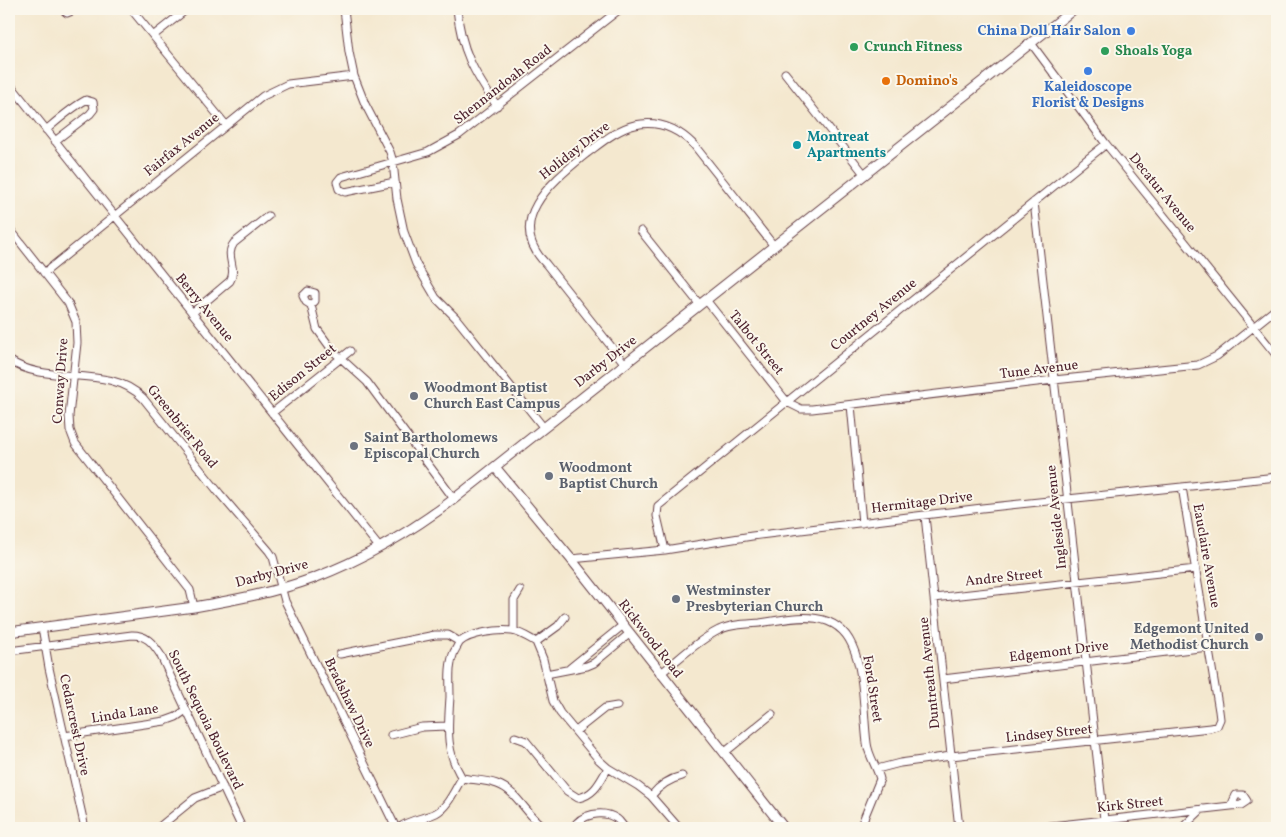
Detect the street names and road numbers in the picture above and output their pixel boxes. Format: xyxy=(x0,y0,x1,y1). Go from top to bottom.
street label: Shennandoah Road xyxy=(450,41,556,129)
street label: Fairfax Avenue xyxy=(140,109,224,181)
street label: Holiday Drive xyxy=(536,117,615,185)
street label: Decatur Avenue xyxy=(1124,149,1200,237)
street label: Berry Avenue xyxy=(171,270,238,346)
street label: Courtney Avenue xyxy=(827,274,921,356)
street label: Talbot Street xyxy=(724,307,788,379)
street label: Darby Drive xyxy=(571,331,642,392)
street label: Conway Drive xyxy=(49,337,73,425)
street label: Edison Street xyxy=(265,340,341,406)
street label: Tune Avenue xyxy=(999,356,1080,384)
street label: Greenbrier Road xyxy=(142,381,222,473)
street label: Ingleside Avenue xyxy=(1042,464,1072,570)
street label: Hermitage Drive xyxy=(870,487,974,519)
street label: Eauclaire Avenue xyxy=(1187,502,1225,610)
street label: Darby Drive xyxy=(233,555,311,593)
street label: Andre Street xyxy=(964,564,1044,592)
street label: Rickwood Road xyxy=(613,596,687,682)
street label: Duntreath Avenue xyxy=(915,616,945,730)
street label: Edgemont Drive xyxy=(1008,636,1110,668)
street label: South Sequoia Boulevard xyxy=(163,647,247,793)
street label: Ford Street xyxy=(857,654,887,724)
street label: Bradshaw Drive xyxy=(319,655,379,751)
street label: Cedarcrest Drive xyxy=(54,673,94,778)
street label: Linda Lane xyxy=(90,699,160,729)
street label: Lindsey Street xyxy=(1005,720,1094,748)
street label: Kirk Street xyxy=(1096,792,1164,818)

